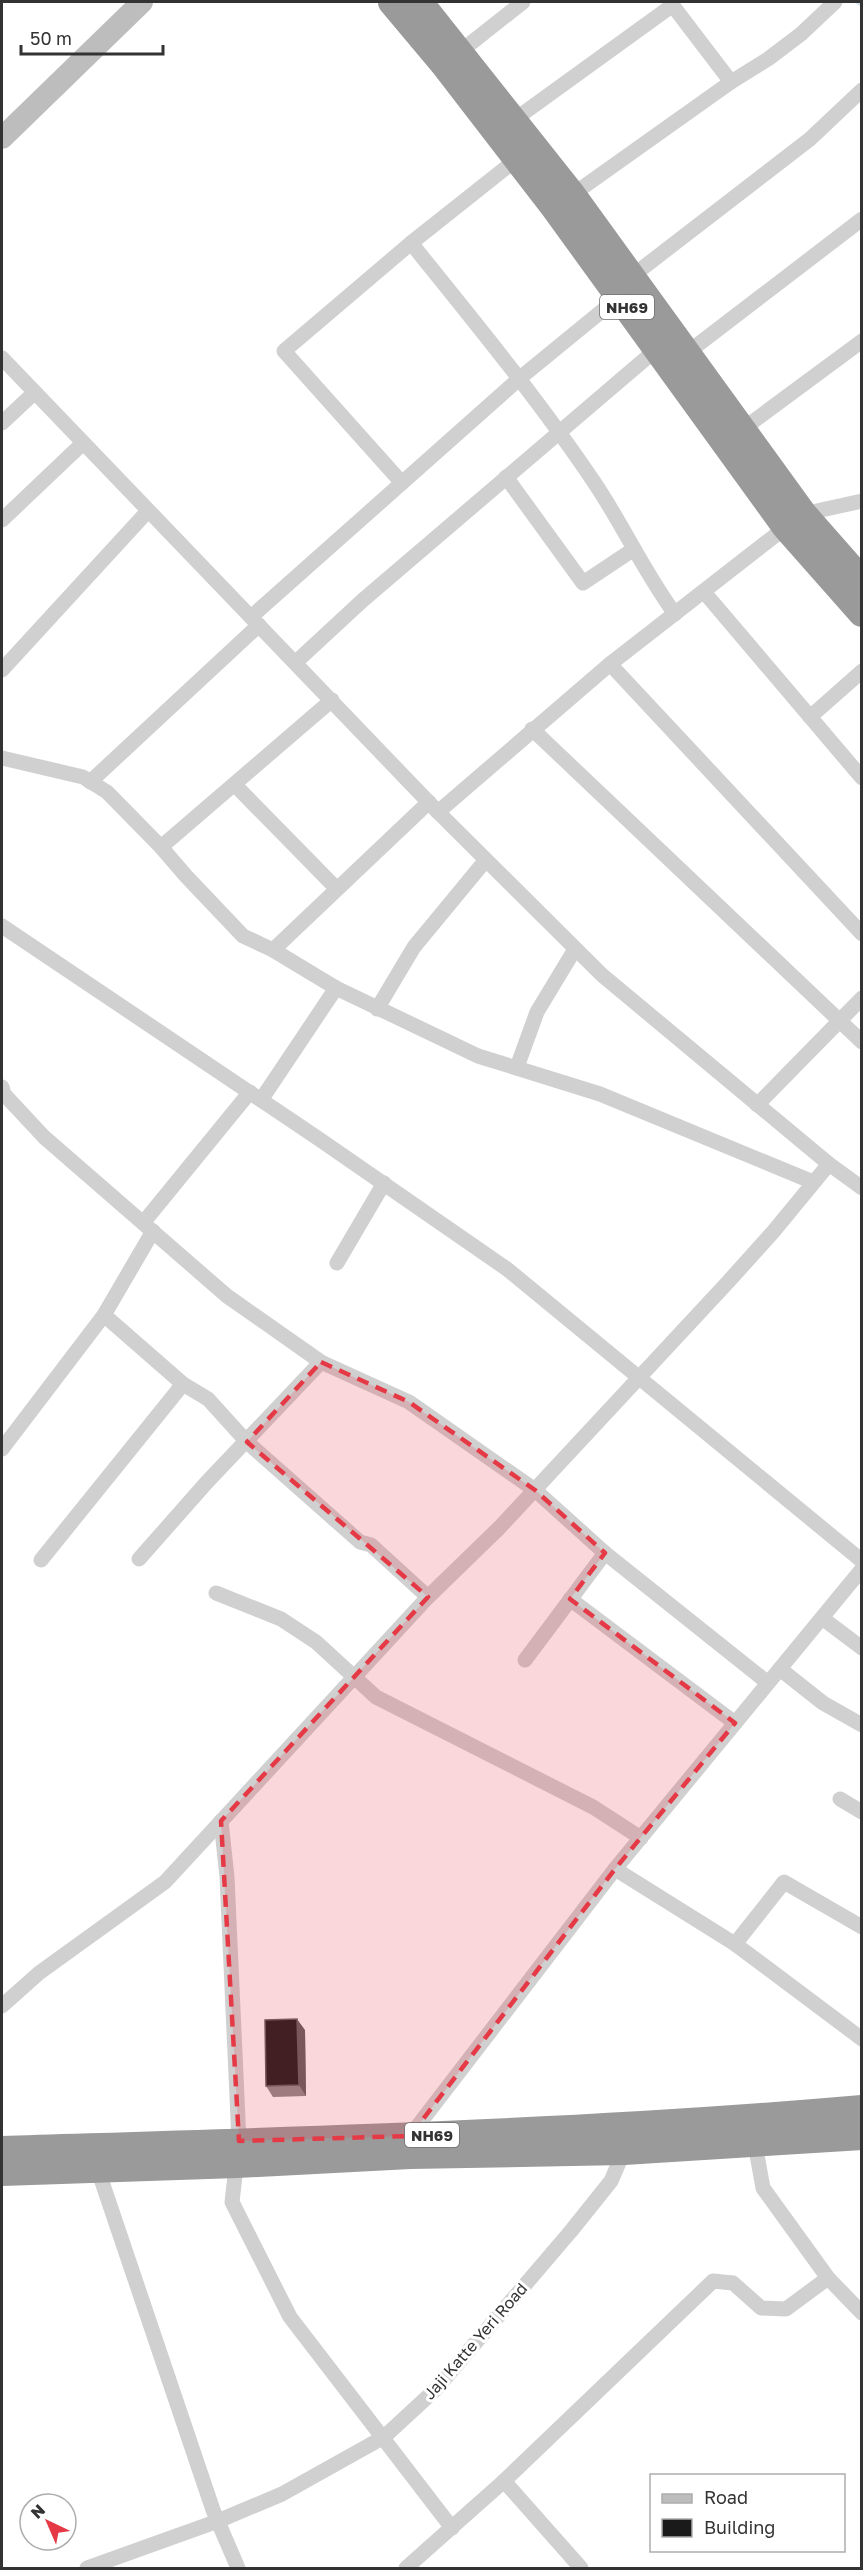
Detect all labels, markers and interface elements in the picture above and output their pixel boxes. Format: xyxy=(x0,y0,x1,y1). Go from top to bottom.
scale bar xyxy=(21,18,164,56)
text: 50 m xyxy=(30,27,72,49)
road number: NH69 xyxy=(600,295,654,319)
road number: NH69 xyxy=(405,2123,459,2147)
street label: Jaji Katte Yeri Road xyxy=(419,2279,531,2403)
legend xyxy=(650,2474,845,2552)
text: Road xyxy=(704,2486,748,2508)
north arrow xyxy=(18,2492,78,2552)
text: N xyxy=(26,2500,49,2523)
text: Building xyxy=(704,2516,775,2538)

